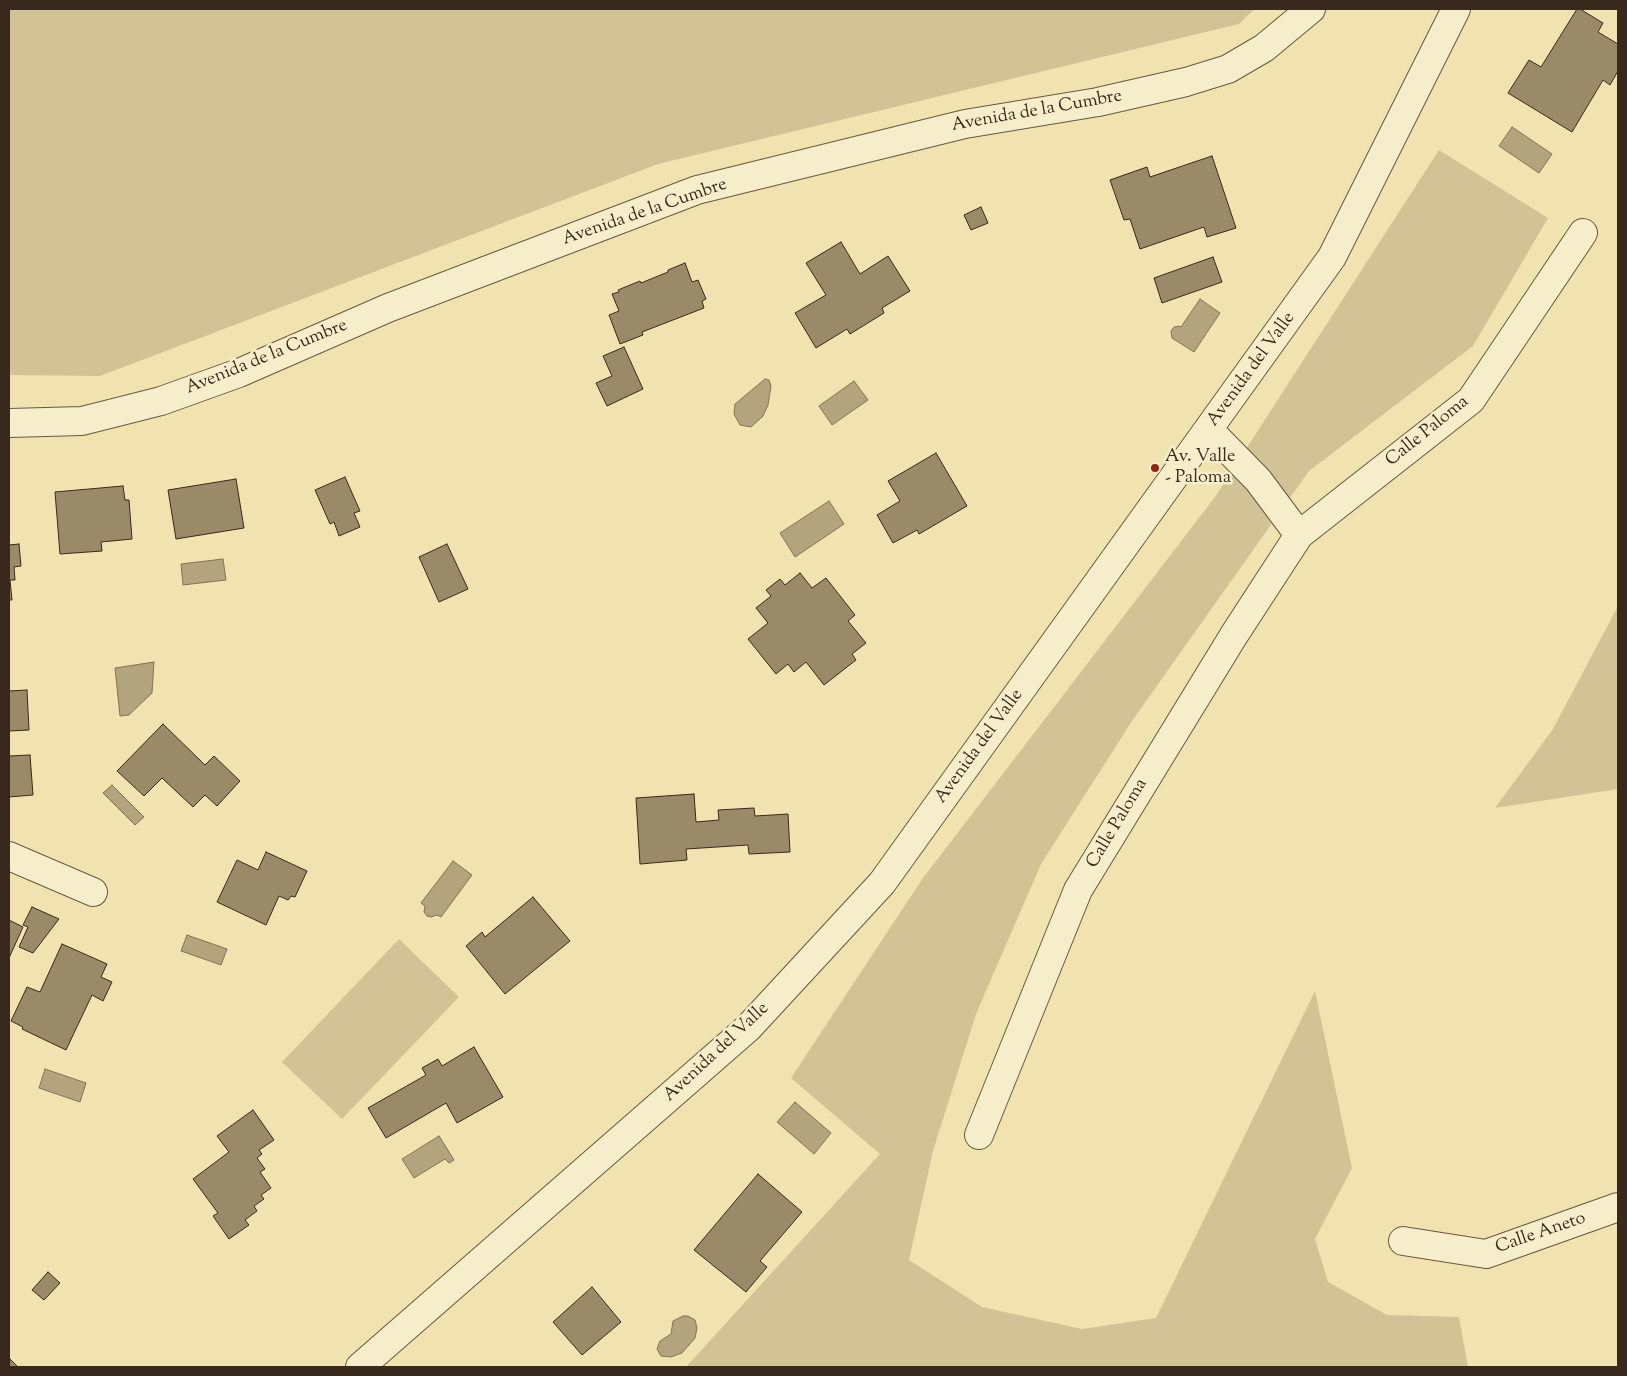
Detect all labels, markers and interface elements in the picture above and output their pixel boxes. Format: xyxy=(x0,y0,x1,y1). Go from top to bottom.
street label: Avenida de la Cumbre xyxy=(950,86,1124,138)
street label: Avenida de la Cumbre xyxy=(560,175,730,251)
street label: Avenida del Valle xyxy=(1203,309,1301,431)
street label: Avenida de la Cumbre xyxy=(183,316,351,400)
street label: Calle Paloma xyxy=(1382,392,1474,472)
place label: Av. Valle - Paloma xyxy=(1165,447,1235,489)
marker: Av. Valle - Paloma xyxy=(1149,462,1161,474)
street label: Avenida del Valle xyxy=(931,686,1029,808)
street label: Calle Paloma xyxy=(1083,775,1153,873)
street label: Avenida del Valle xyxy=(660,999,774,1107)
street label: Calle Aneto xyxy=(1493,1208,1589,1260)

